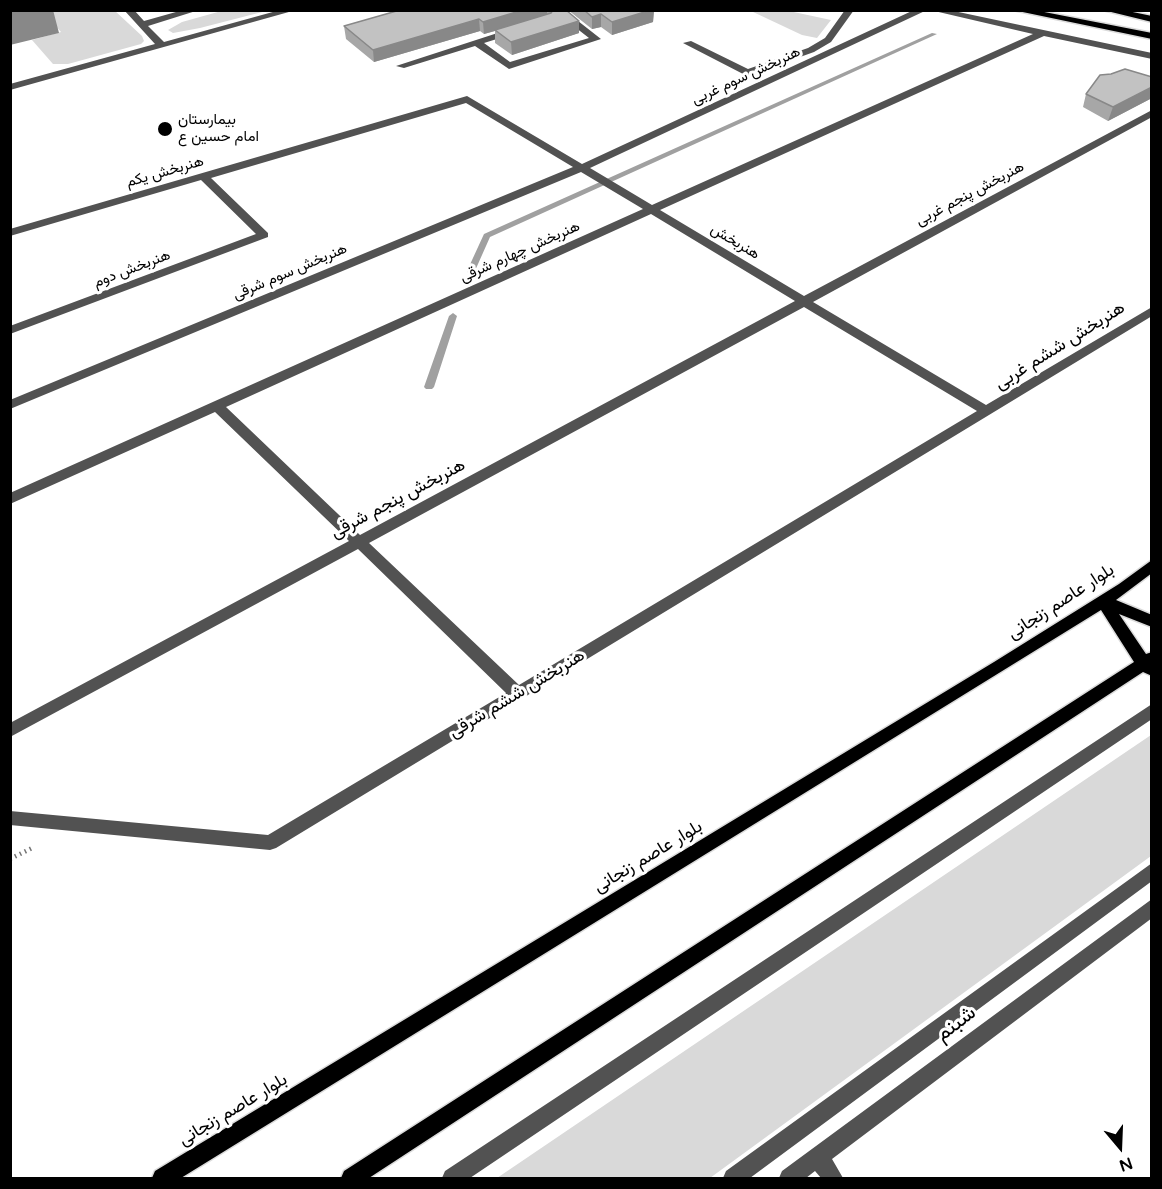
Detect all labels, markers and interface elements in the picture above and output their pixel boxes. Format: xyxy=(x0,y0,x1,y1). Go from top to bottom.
street label: هنربخش سوم غربی xyxy=(689,43,803,109)
place label: بیمارستان امام حسین ع xyxy=(178,111,259,146)
marker: بیمارستان امام حسین ع xyxy=(156,120,174,138)
street label: هنربخش یکم xyxy=(124,152,206,192)
street label: هنربخش پنجم غربی xyxy=(913,158,1027,230)
street label: هنربخش چهارم شرقی xyxy=(457,217,583,287)
street label: هنربخش xyxy=(707,220,763,264)
street label: هنربخش سوم شرقی xyxy=(230,240,350,304)
street label: هنربخش دوم xyxy=(91,246,173,292)
street label: هنربخش ششم غربی xyxy=(991,297,1129,395)
street label: هنربخش پنجم شرقی xyxy=(327,454,469,544)
street label: بلوار عاصم زنجانی xyxy=(1003,559,1119,645)
street label: هنربخش ششم شرقی xyxy=(445,645,589,743)
street label: بلوار عاصم زنجانی xyxy=(590,816,706,898)
street label: شبنم xyxy=(931,1001,981,1047)
street label: بلوار عاصم زنجانی xyxy=(175,1069,291,1151)
north arrow xyxy=(1090,1117,1150,1177)
text: N xyxy=(1117,1152,1135,1176)

